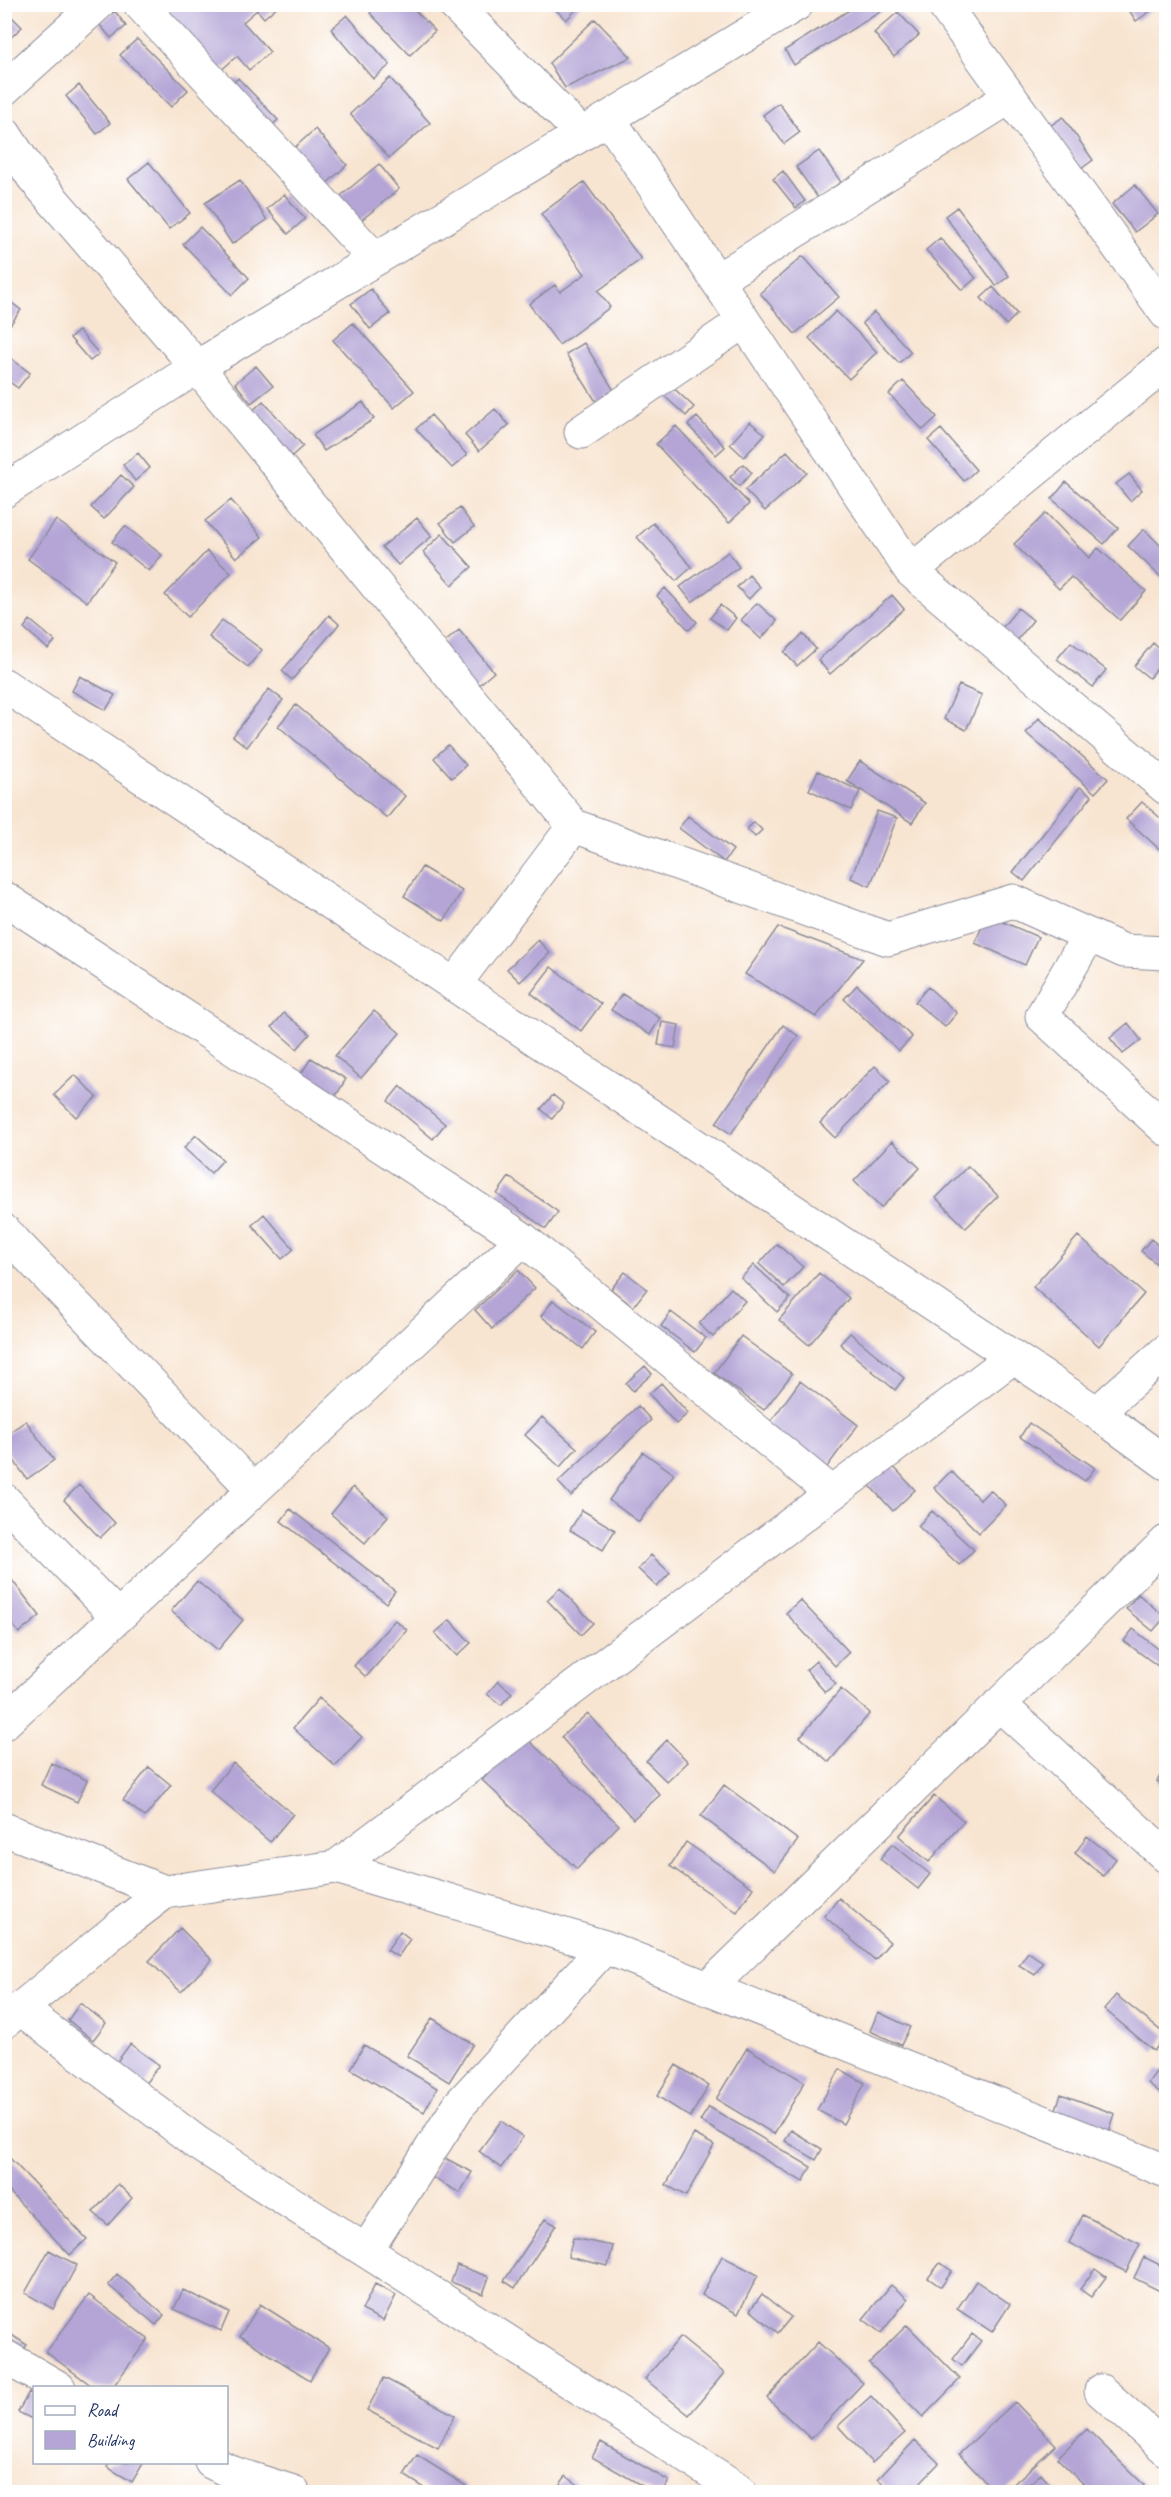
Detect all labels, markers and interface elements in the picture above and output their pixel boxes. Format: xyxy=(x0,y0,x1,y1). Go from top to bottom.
legend xyxy=(33,2386,228,2464)
text: Road xyxy=(87,2399,120,2421)
text: Building xyxy=(87,2429,136,2451)

